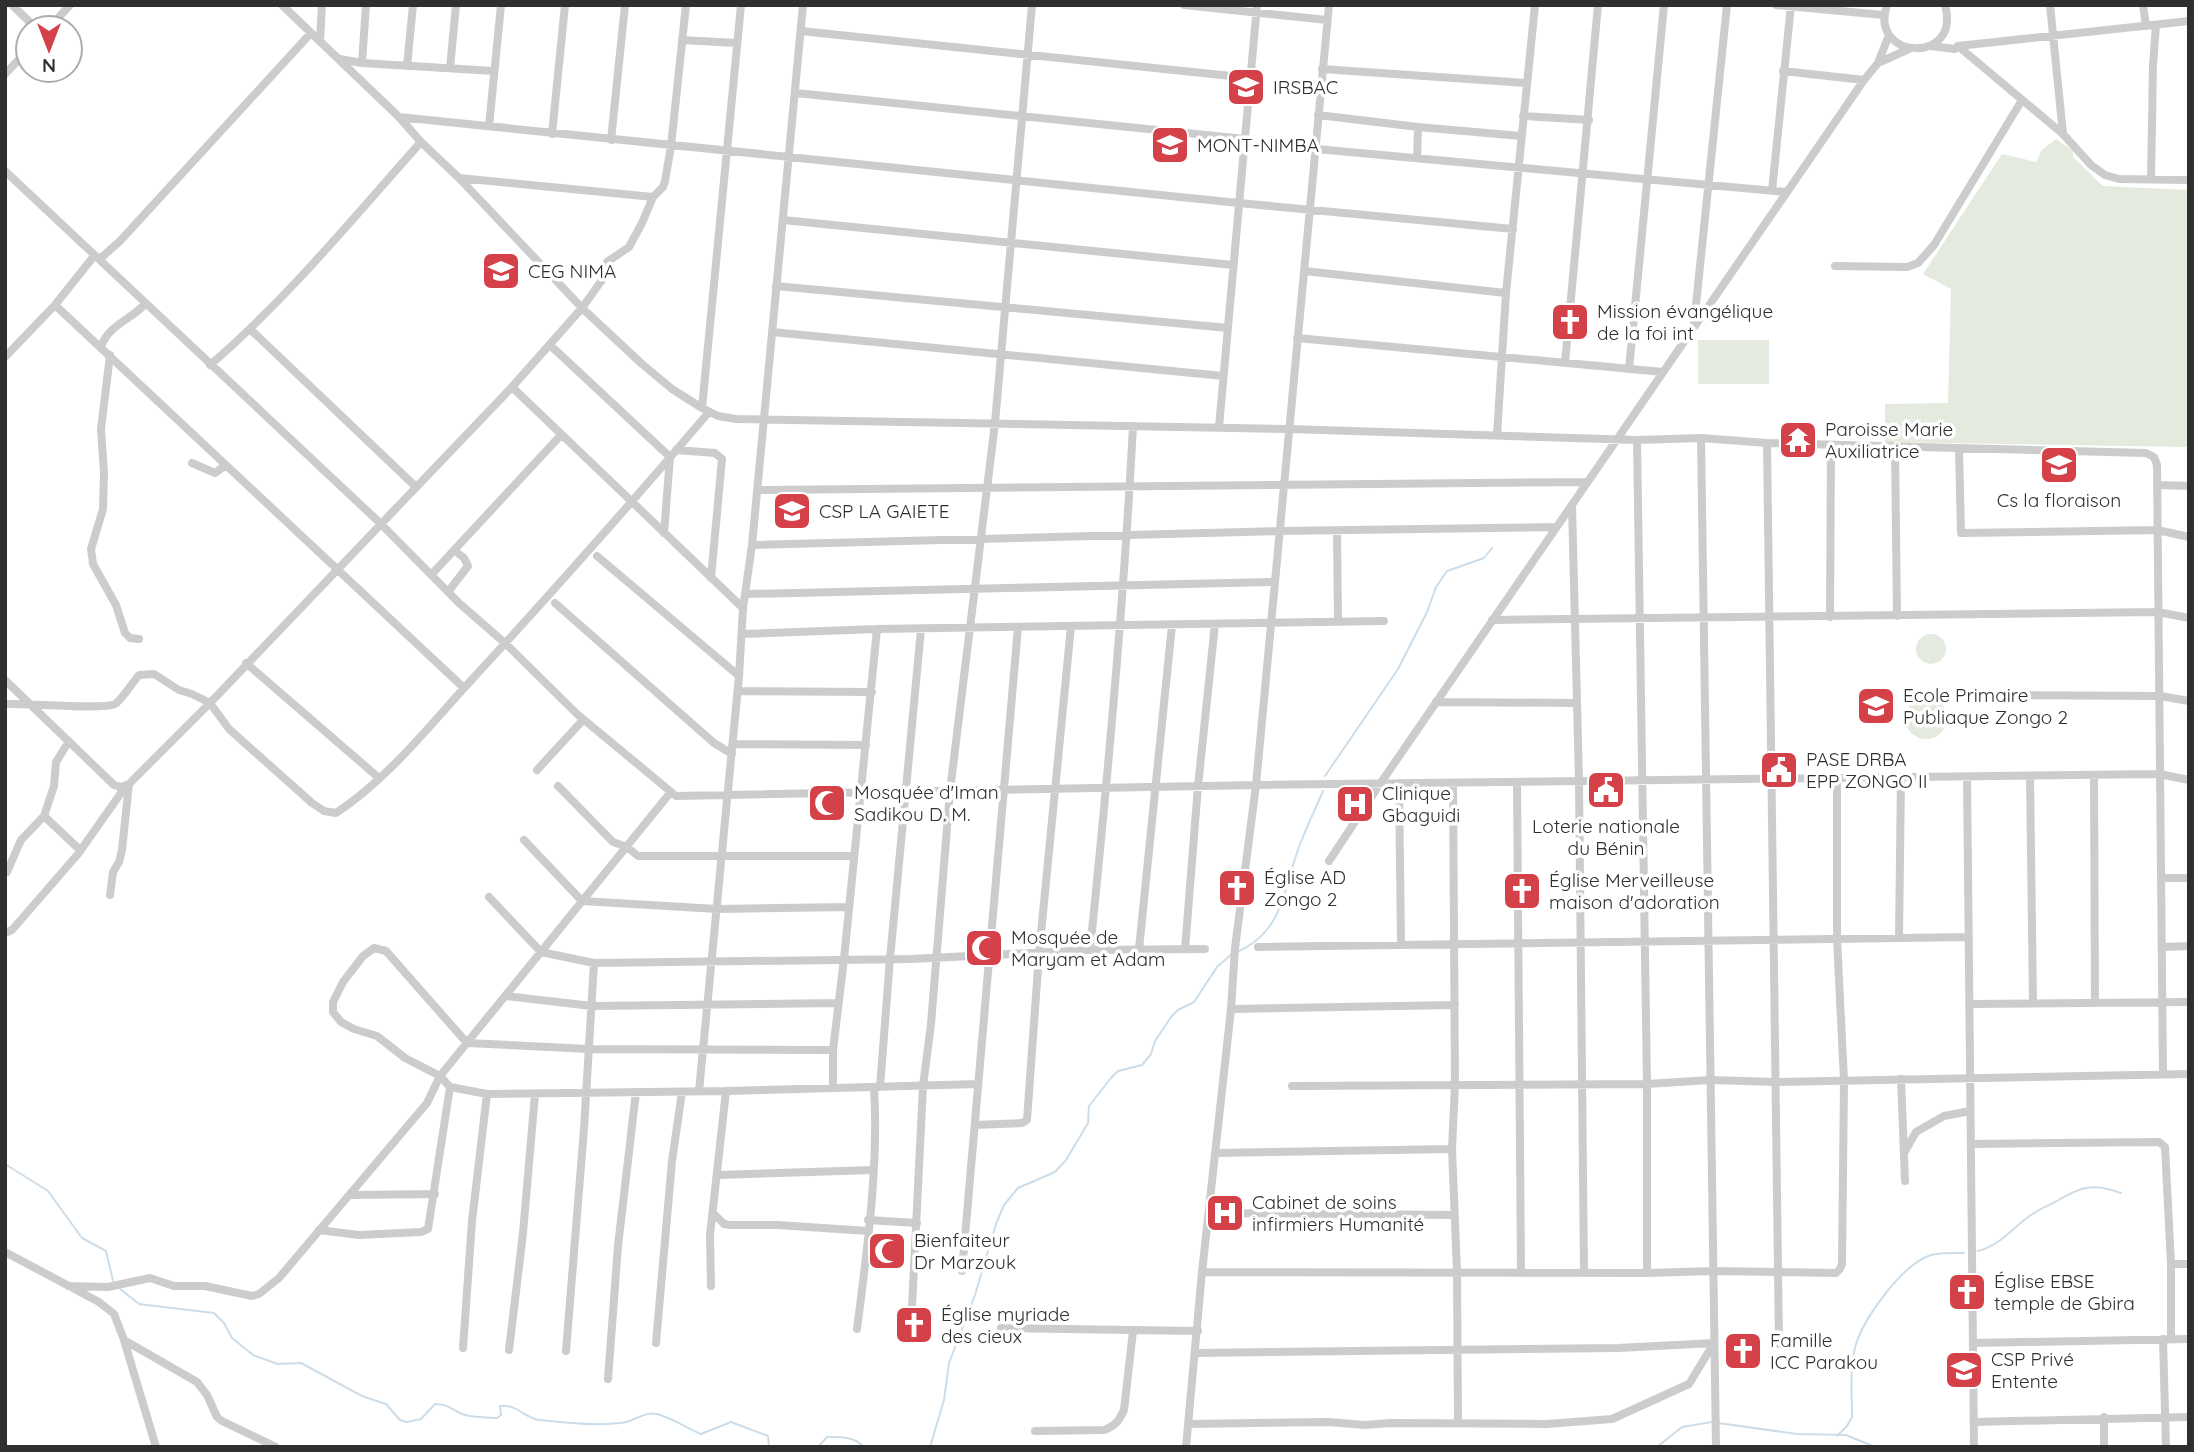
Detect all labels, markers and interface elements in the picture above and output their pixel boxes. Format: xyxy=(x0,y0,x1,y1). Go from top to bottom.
north arrow xyxy=(14,14,84,84)
text: N xyxy=(42,54,56,78)
school or university icon: IRSBAC xyxy=(1225,66,1267,108)
place label: IRSBAC xyxy=(1273,75,1338,99)
school or university icon: MONT-NIMBA xyxy=(1149,124,1191,166)
place label: MONT-NIMBA xyxy=(1197,133,1319,157)
school or university icon: CEG NIMA xyxy=(480,250,522,292)
place label: CEG NIMA xyxy=(528,259,616,283)
place label: Mission évangélique de la foi int xyxy=(1597,299,1773,345)
church icon: Mission évangélique de la foi int xyxy=(1549,301,1591,343)
place label: Paroisse Marie Auxiliatrice xyxy=(1825,417,1953,463)
temple icon: Paroisse Marie Auxiliatrice xyxy=(1777,419,1819,461)
school or university icon: Cs la floraison xyxy=(2038,444,2080,486)
place label: Cs la floraison xyxy=(1997,488,2121,512)
school or university icon: CSP LA GAIETE xyxy=(771,490,813,532)
place label: CSP LA GAIETE xyxy=(819,499,950,523)
place label: Ecole Primaire Publiaque Zongo 2 xyxy=(1903,683,2068,729)
school or university icon: Ecole Primaire Publiaque Zongo 2 xyxy=(1855,685,1897,727)
place label: PASE DRBA EPP ZONGO II xyxy=(1806,747,1928,793)
public building icon: PASE DRBA EPP ZONGO II xyxy=(1758,749,1800,791)
public building icon: Loterie nationale du Bénin xyxy=(1585,769,1627,811)
place label: Mosquée d'Iman Sadikou D. M. xyxy=(854,780,999,826)
place label: Clinique Gbaguidi xyxy=(1382,781,1460,827)
mosque icon: Mosquée d'Iman Sadikou D. M. xyxy=(806,782,848,824)
hospital icon: Clinique Gbaguidi xyxy=(1334,783,1376,825)
place label: Loterie nationale du Bénin xyxy=(1532,814,1680,860)
place label: Église AD Zongo 2 xyxy=(1264,865,1346,911)
church icon: Église AD Zongo 2 xyxy=(1216,867,1258,909)
place label: Église Merveilleuse maison d'adoration xyxy=(1549,868,1720,914)
church icon: Église Merveilleuse maison d'adoration xyxy=(1501,870,1543,912)
place label: Mosquée de Maryam et Adam xyxy=(1011,925,1165,971)
mosque icon: Mosquée de Maryam et Adam xyxy=(963,927,1005,969)
place label: Cabinet de soins infirmiers Humanité xyxy=(1252,1190,1424,1236)
hospital icon: Cabinet de soins infirmiers Humanité xyxy=(1204,1192,1246,1234)
place label: Bienfaiteur Dr Marzouk xyxy=(914,1228,1016,1274)
mosque icon: Bienfaiteur Dr Marzouk xyxy=(866,1230,908,1272)
place label: Église EBSE temple de Gbira xyxy=(1994,1269,2135,1315)
church icon: Église EBSE temple de Gbira xyxy=(1946,1271,1988,1313)
place label: Église myriade des cieux xyxy=(941,1302,1070,1348)
church icon: Église myriade des cieux xyxy=(893,1304,935,1346)
place label: Famille ICC Parakou xyxy=(1770,1328,1878,1374)
church icon: Famille ICC Parakou xyxy=(1722,1330,1764,1372)
place label: CSP Privé Entente xyxy=(1991,1347,2074,1393)
school or university icon: CSP Privé Entente xyxy=(1943,1349,1985,1391)

